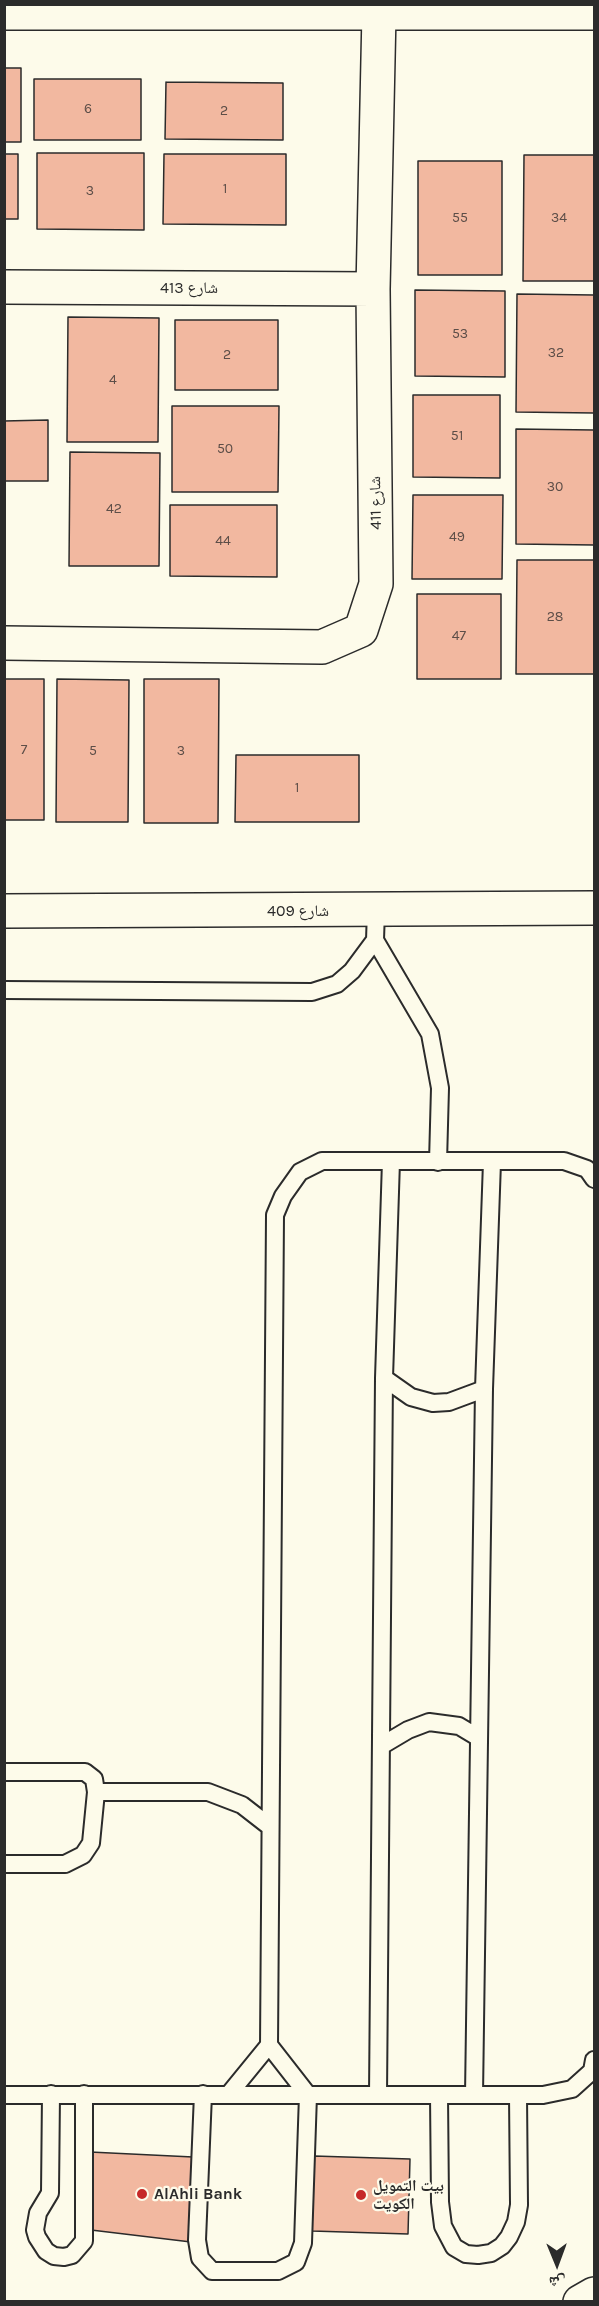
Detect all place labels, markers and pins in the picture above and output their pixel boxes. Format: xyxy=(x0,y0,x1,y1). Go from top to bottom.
place label: بيت التمويل الكويت xyxy=(373,2176,444,2214)
place label: AlAhli Bank xyxy=(154,2184,242,2204)
marker: AlAhli Bank xyxy=(135,2187,149,2201)
marker: بيت التمويل الكويت xyxy=(354,2188,368,2202)

